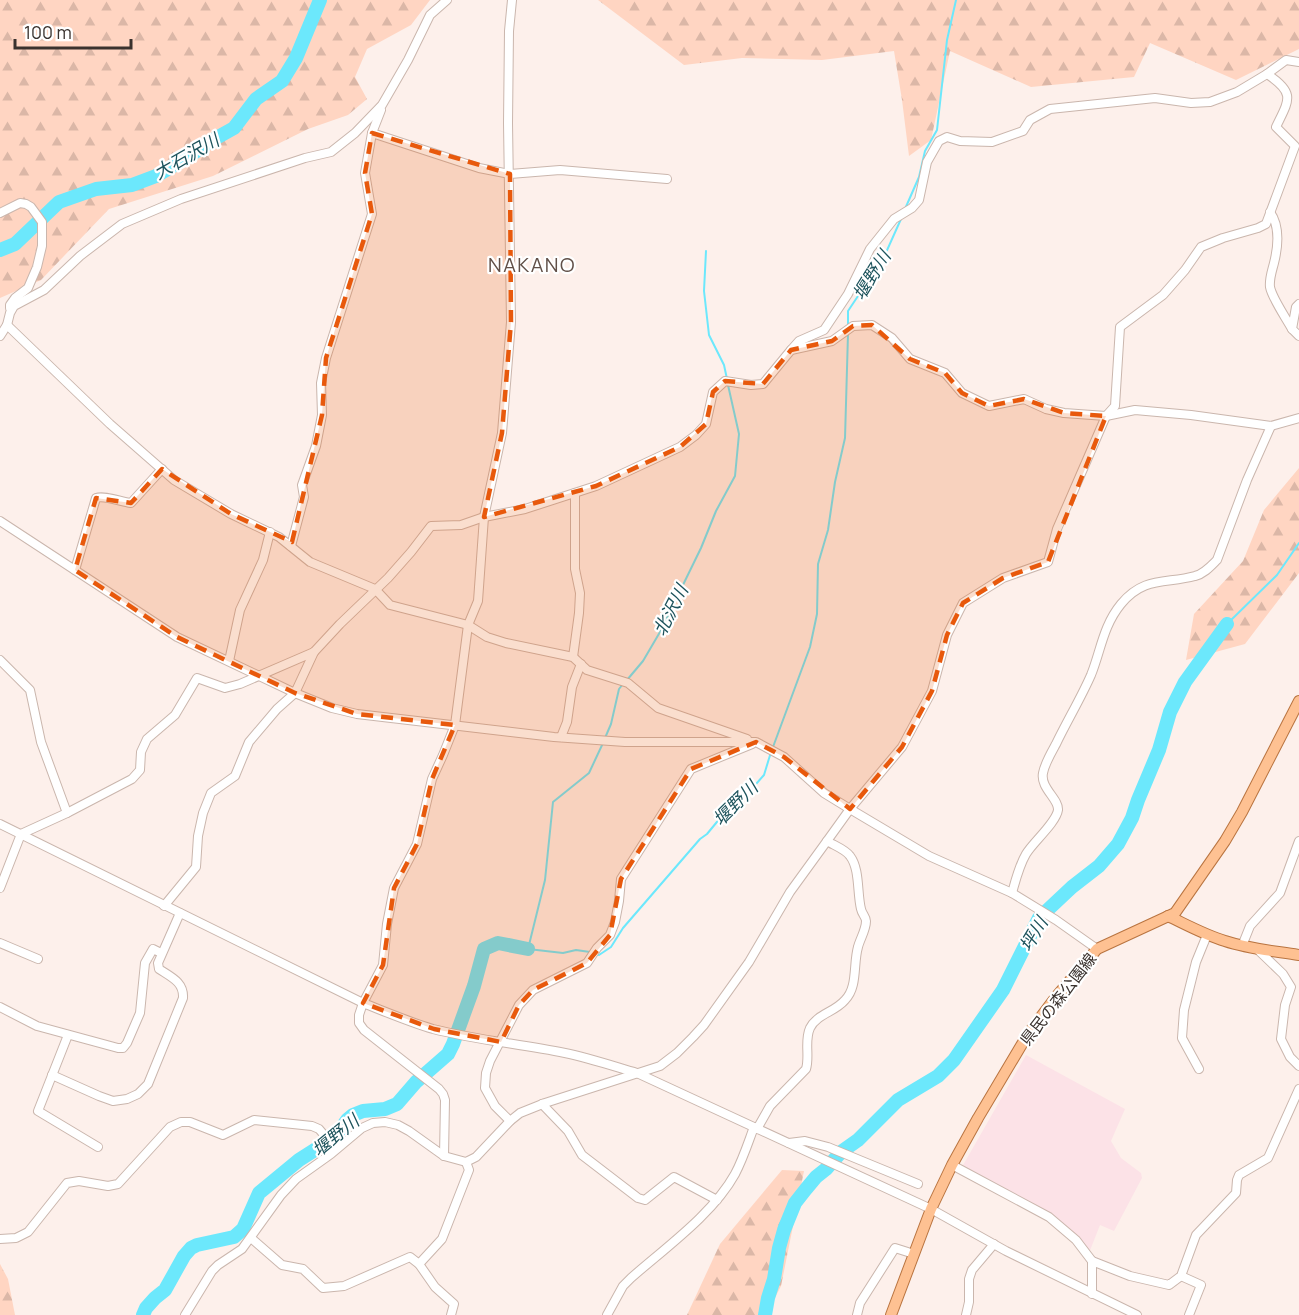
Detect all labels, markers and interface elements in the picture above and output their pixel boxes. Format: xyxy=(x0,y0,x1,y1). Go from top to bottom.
scale bar xyxy=(15,12,130,50)
text: 100 m xyxy=(24,20,72,44)
water label: 大石沢川 xyxy=(149,127,225,184)
water label: 堰野川 xyxy=(847,244,897,304)
district label: NAKANO xyxy=(488,251,576,278)
water label: 北沢川 xyxy=(647,579,694,640)
water label: 堰野川 xyxy=(707,774,764,831)
water label: 坪川 xyxy=(1013,911,1054,956)
street label: 県民の森公園線 xyxy=(1015,948,1101,1050)
water label: 堰野川 xyxy=(306,1107,365,1161)

